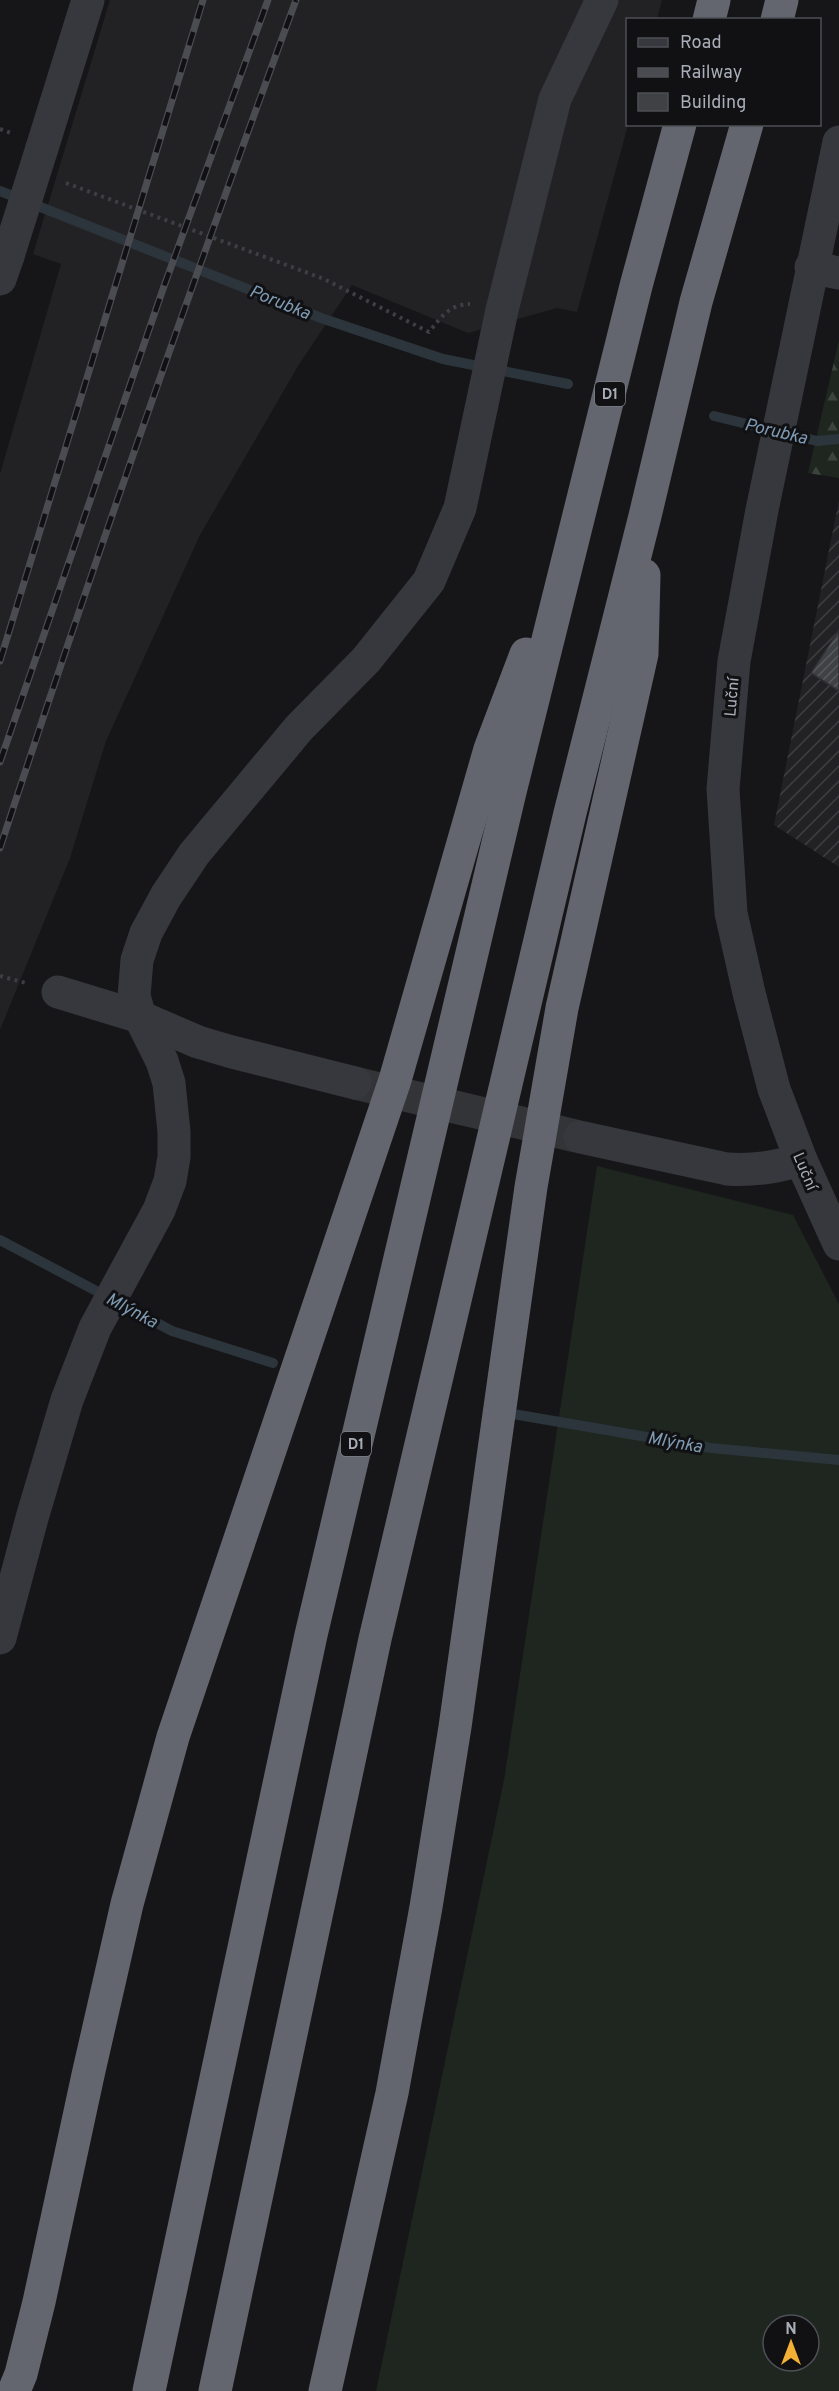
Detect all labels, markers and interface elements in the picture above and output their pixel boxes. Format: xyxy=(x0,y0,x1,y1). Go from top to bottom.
legend xyxy=(626,18,821,126)
text: Road xyxy=(680,32,722,55)
text: Railway xyxy=(680,62,742,85)
text: Building xyxy=(680,92,746,115)
water label: Porubka xyxy=(246,281,314,326)
road number: D1 xyxy=(595,382,625,406)
water label: Porubka xyxy=(742,414,810,451)
street label: Luční xyxy=(721,675,745,718)
street label: Luční xyxy=(787,1150,822,1196)
water label: Mlýnka xyxy=(101,1288,162,1335)
water label: Mlýnka xyxy=(645,1427,705,1460)
road number: D1 xyxy=(341,1432,371,1456)
north arrow xyxy=(761,2313,821,2373)
text: N xyxy=(785,2320,797,2340)

